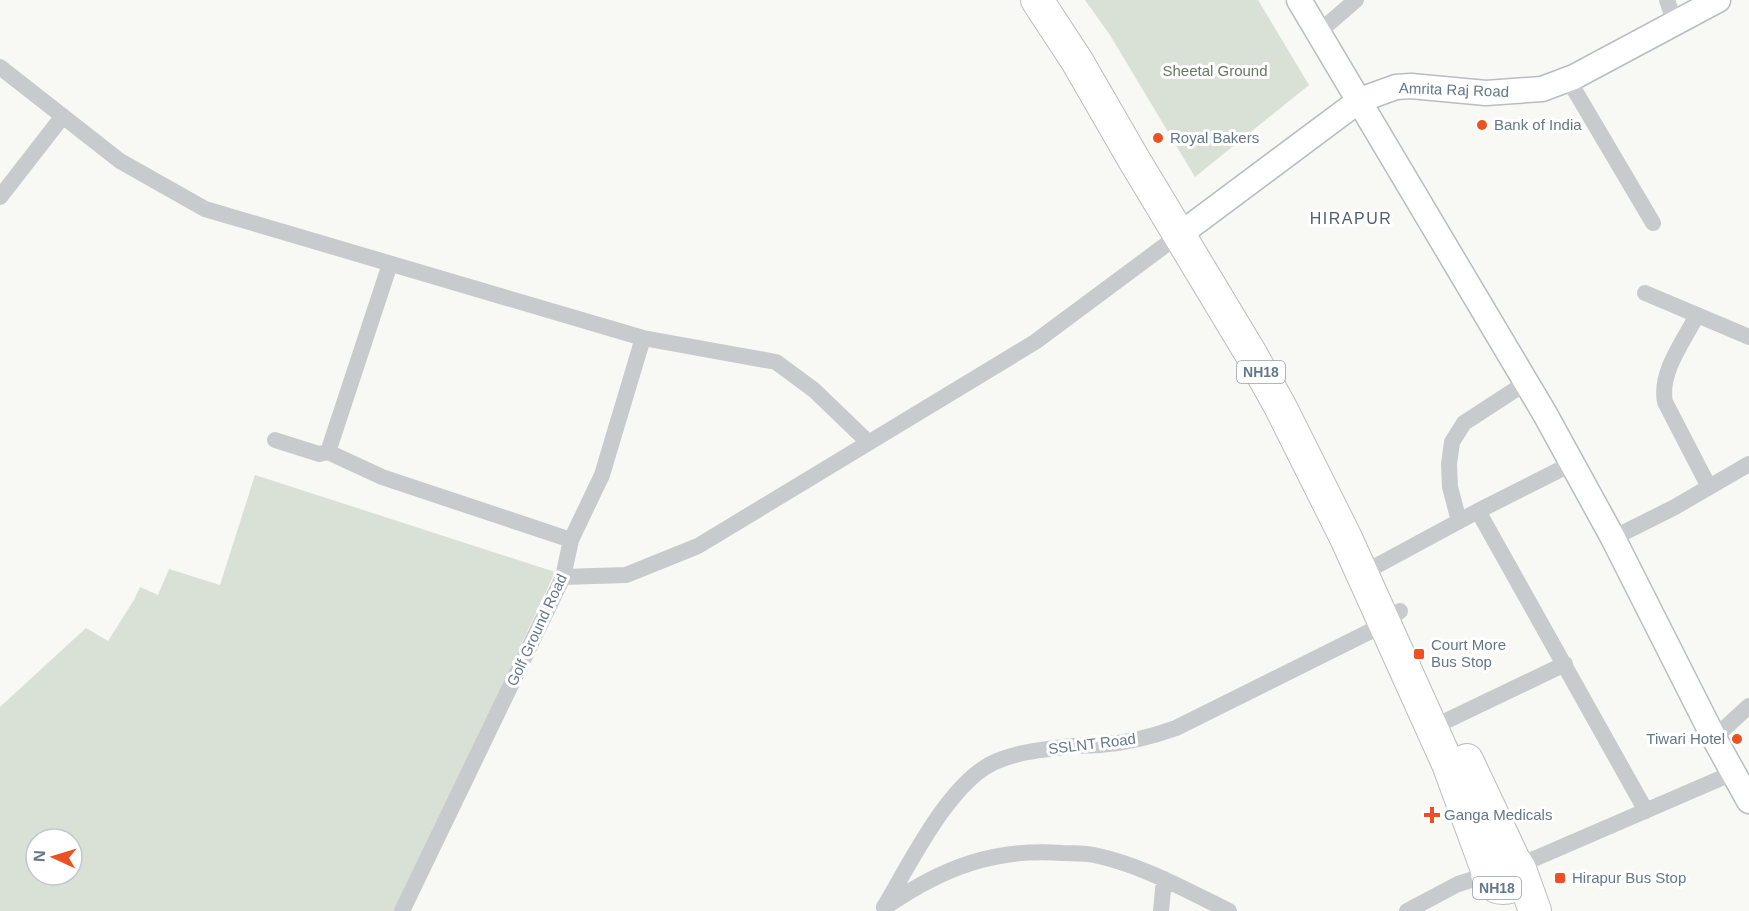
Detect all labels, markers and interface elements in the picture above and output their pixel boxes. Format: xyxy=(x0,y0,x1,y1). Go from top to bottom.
park label: Sheetal Ground xyxy=(1162,62,1268,79)
street label: Amrita Raj Road xyxy=(1399,79,1509,100)
place label: Bank of India xyxy=(1494,116,1582,133)
marker: Bank of India xyxy=(1475,118,1489,132)
place label: Royal Bakers xyxy=(1170,129,1259,146)
marker: Royal Bakers xyxy=(1151,131,1165,145)
district label: HIRAPUR xyxy=(1310,210,1392,227)
road number: NH18 xyxy=(1237,361,1285,383)
street label: Golf Ground Road xyxy=(503,571,570,689)
place label: Court More Bus Stop xyxy=(1431,636,1506,670)
marker: Court More Bus Stop xyxy=(1412,647,1426,661)
street label: SSLNT Road xyxy=(1047,730,1137,757)
place label: Tiwari Hotel xyxy=(1646,730,1725,747)
marker: Tiwari Hotel xyxy=(1730,732,1744,746)
place label: Ganga Medicals xyxy=(1444,806,1552,823)
marker: Ganga Medicals xyxy=(1425,808,1439,822)
north arrow xyxy=(24,827,84,887)
text: N xyxy=(31,850,48,862)
place label: Hirapur Bus Stop xyxy=(1572,869,1686,886)
marker: Hirapur Bus Stop xyxy=(1553,871,1567,885)
road number: NH18 xyxy=(1473,877,1521,899)

